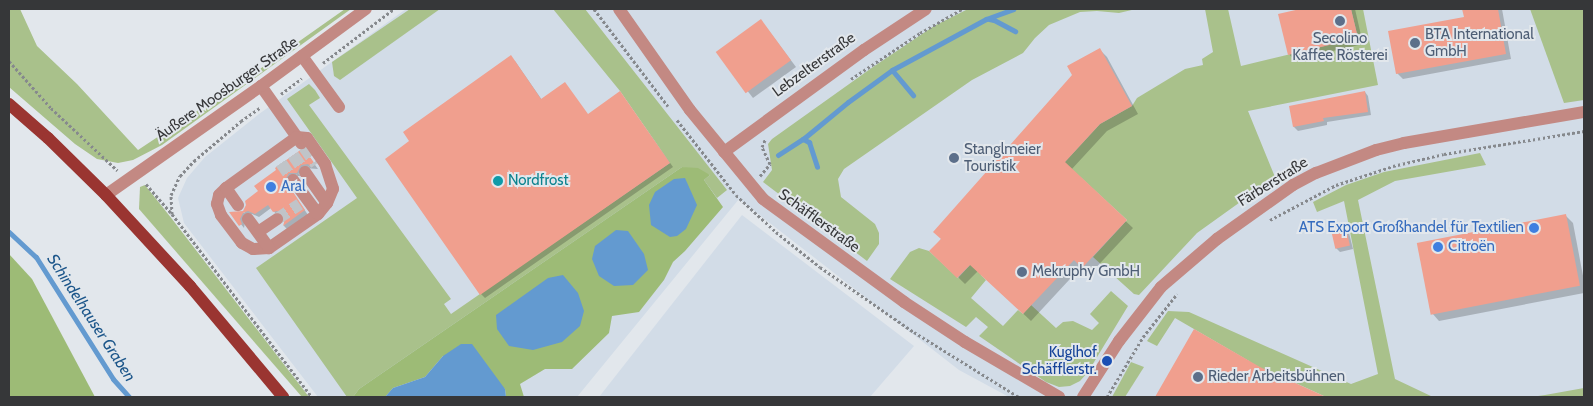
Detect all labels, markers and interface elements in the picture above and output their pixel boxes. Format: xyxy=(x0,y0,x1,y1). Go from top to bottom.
marker: Secolino Kaffee Rösterei xyxy=(1334,15,1346,27)
place label: BTA International GmbH xyxy=(1425,25,1534,60)
street label: Lebzelterstraße xyxy=(769,29,859,101)
place label: Secolino Kaffee Rösterei xyxy=(1292,29,1388,64)
street label: Äußere Moosburger Straße xyxy=(152,33,302,145)
marker: BTA International GmbH xyxy=(1409,37,1421,49)
place label: Stanglmeier Touristik xyxy=(964,140,1041,175)
marker: Stanglmeier Touristik xyxy=(948,152,960,164)
street label: Färberstraße xyxy=(1235,153,1311,211)
place label: Nordfrost xyxy=(508,172,568,190)
marker: Nordfrost xyxy=(492,175,504,187)
place label: Aral xyxy=(281,178,306,196)
marker: Aral xyxy=(265,181,277,193)
street label: Schäfflerstraße xyxy=(775,186,863,256)
place label: ATS Export Großhandel für Textilien xyxy=(1299,219,1524,237)
marker: ATS Export Großhandel für Textilien xyxy=(1528,222,1540,234)
place label: Citroën xyxy=(1448,238,1495,256)
marker: Citroën xyxy=(1432,241,1444,253)
water label: Schindelhauser Graben xyxy=(43,251,139,385)
place label: Mekruphy GmbH xyxy=(1032,263,1140,281)
marker: Mekruphy GmbH xyxy=(1016,266,1028,278)
place label: Kuglhof Schäfflerstr. xyxy=(1022,343,1097,378)
marker: Kuglhof Schäfflerstr. xyxy=(1101,355,1113,367)
place label: Rieder Arbeitsbühnen xyxy=(1208,368,1345,386)
marker: Rieder Arbeitsbühnen xyxy=(1192,371,1204,383)

